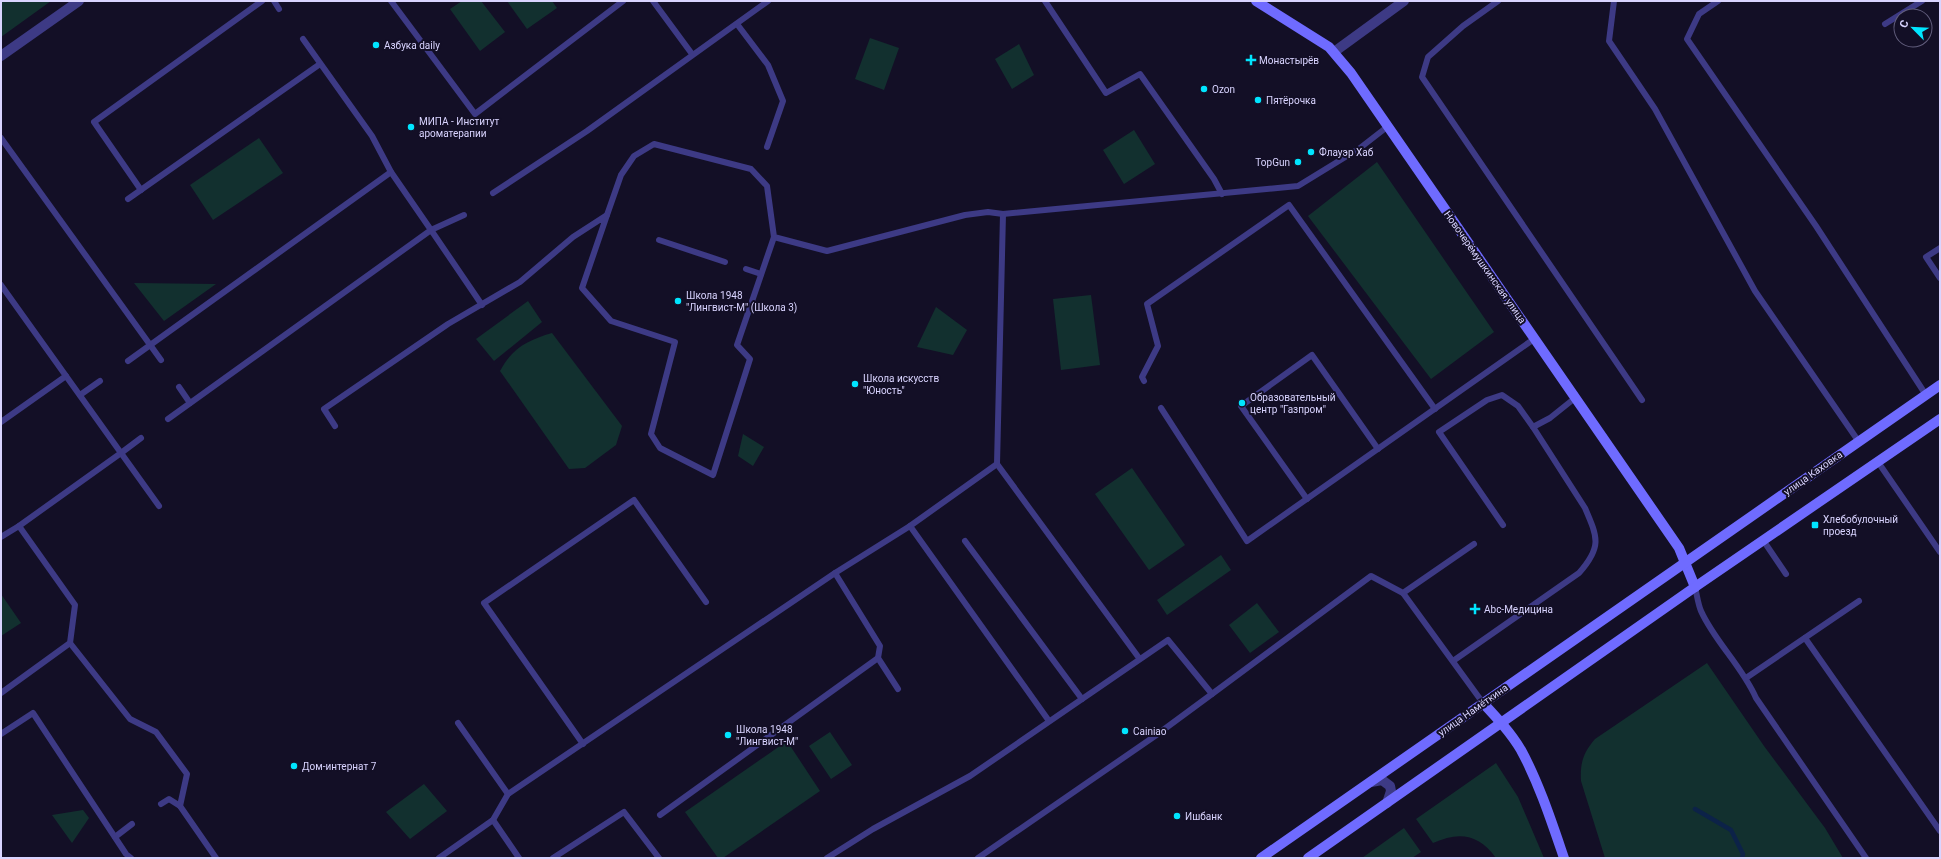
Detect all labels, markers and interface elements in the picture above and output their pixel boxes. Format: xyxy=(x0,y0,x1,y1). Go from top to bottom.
north arrow xyxy=(1893,8,1933,48)
text: С xyxy=(1897,18,1912,30)
marker: Азбука daily xyxy=(371,40,381,50)
place label: Азбука daily xyxy=(384,40,440,51)
marker: Монастырёв xyxy=(1246,55,1256,65)
place label: Монастырёв xyxy=(1259,55,1319,66)
marker: Ozon xyxy=(1199,84,1209,94)
place label: Ozon xyxy=(1212,84,1235,95)
marker: Пятёрочка xyxy=(1253,95,1263,105)
place label: Пятёрочка xyxy=(1266,95,1316,106)
place label: МИПА - Институт ароматерапии xyxy=(419,116,500,139)
marker: МИПА - Институт ароматерапии xyxy=(406,122,416,132)
place label: Флауэр Хаб xyxy=(1319,146,1374,158)
marker: Флауэр Хаб xyxy=(1306,147,1316,157)
place label: TopGun xyxy=(1255,157,1290,168)
marker: TopGun xyxy=(1293,157,1303,167)
street label: Новочерёмушкинская улица xyxy=(1442,209,1528,325)
place label: Школа 1948 "Лингвист-М" (Школа 3) xyxy=(686,290,797,314)
marker: Школа 1948 "Лингвист-М" (Школа 3) xyxy=(673,296,683,306)
place label: Школа искусств "Юность" xyxy=(863,373,939,396)
marker: Школа искусств "Юность" xyxy=(850,379,860,389)
place label: Образовательный центр "Газпром" xyxy=(1250,392,1336,415)
marker: Образовательный центр "Газпром" xyxy=(1237,398,1247,408)
street label: улица Каховка xyxy=(1782,449,1844,497)
place label: Хлебобулочный проезд xyxy=(1823,514,1898,537)
marker: Хлебобулочный проезд xyxy=(1810,520,1820,530)
marker: Abc-Медицина xyxy=(1469,603,1481,615)
place label: Abc-Медицина xyxy=(1484,604,1553,615)
street label: улица Намёткина xyxy=(1436,682,1510,738)
place label: Школа 1948 "Лингвист-М" xyxy=(736,724,798,747)
marker: Cainiao xyxy=(1120,726,1130,736)
place label: Cainiao xyxy=(1133,726,1167,737)
marker: Школа 1948 "Лингвист-М" xyxy=(723,730,733,740)
marker: Дом-интернат 7 xyxy=(289,761,299,771)
place label: Дом-интернат 7 xyxy=(302,761,377,772)
marker: Ишбанк xyxy=(1172,811,1182,821)
place label: Ишбанк xyxy=(1185,811,1223,822)

